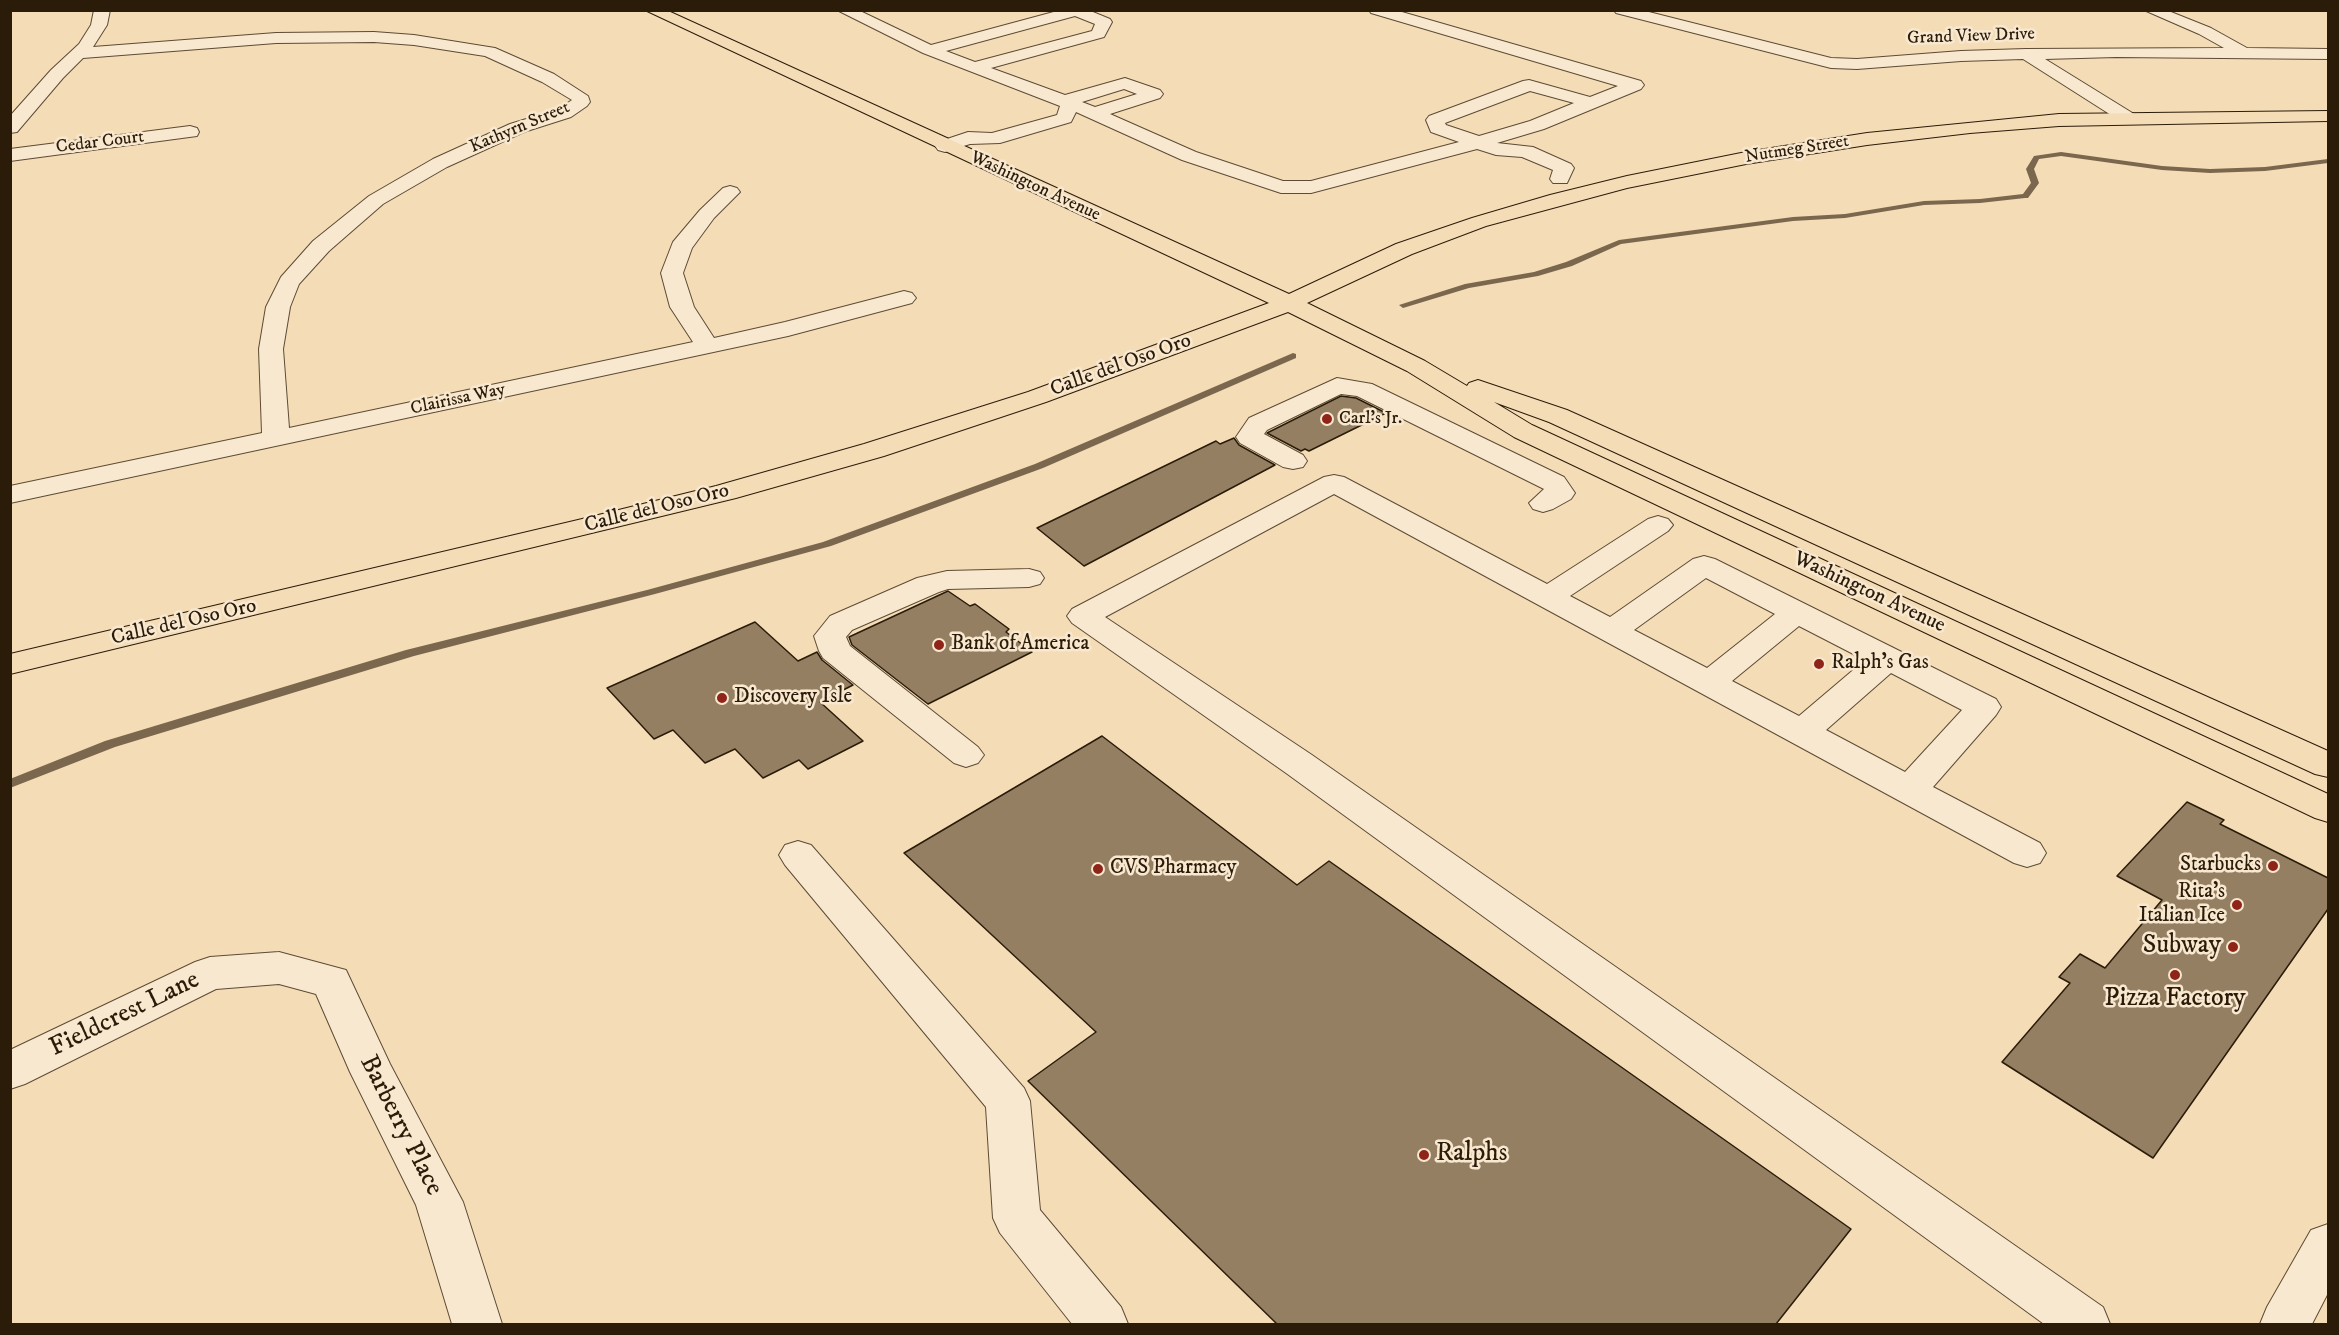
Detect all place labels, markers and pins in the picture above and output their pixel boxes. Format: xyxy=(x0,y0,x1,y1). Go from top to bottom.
place label: Carl's Jr. xyxy=(1339,408,1402,430)
marker: Carl's Jr. xyxy=(1320,412,1334,426)
place label: Bank of America xyxy=(951,632,1089,658)
marker: Bank of America xyxy=(932,638,946,652)
place label: Ralph's Gas xyxy=(1831,651,1929,677)
marker: Ralph's Gas xyxy=(1812,657,1826,671)
place label: Discovery Isle xyxy=(734,685,852,711)
marker: Discovery Isle xyxy=(715,691,729,705)
place label: Starbucks xyxy=(2180,853,2261,879)
place label: CVS Pharmacy xyxy=(1110,856,1236,882)
marker: Starbucks xyxy=(2266,859,2280,873)
marker: CVS Pharmacy xyxy=(1091,862,1105,876)
place label: Rita's Italian Ice xyxy=(2139,880,2225,930)
marker: Rita's Italian Ice xyxy=(2230,898,2244,912)
place label: Subway xyxy=(2143,931,2221,963)
marker: Subway xyxy=(2226,940,2240,954)
marker: Pizza Factory xyxy=(2168,968,2182,982)
place label: Pizza Factory xyxy=(2104,984,2246,1016)
place label: Ralphs xyxy=(1436,1139,1507,1171)
marker: Ralphs xyxy=(1417,1148,1431,1162)

